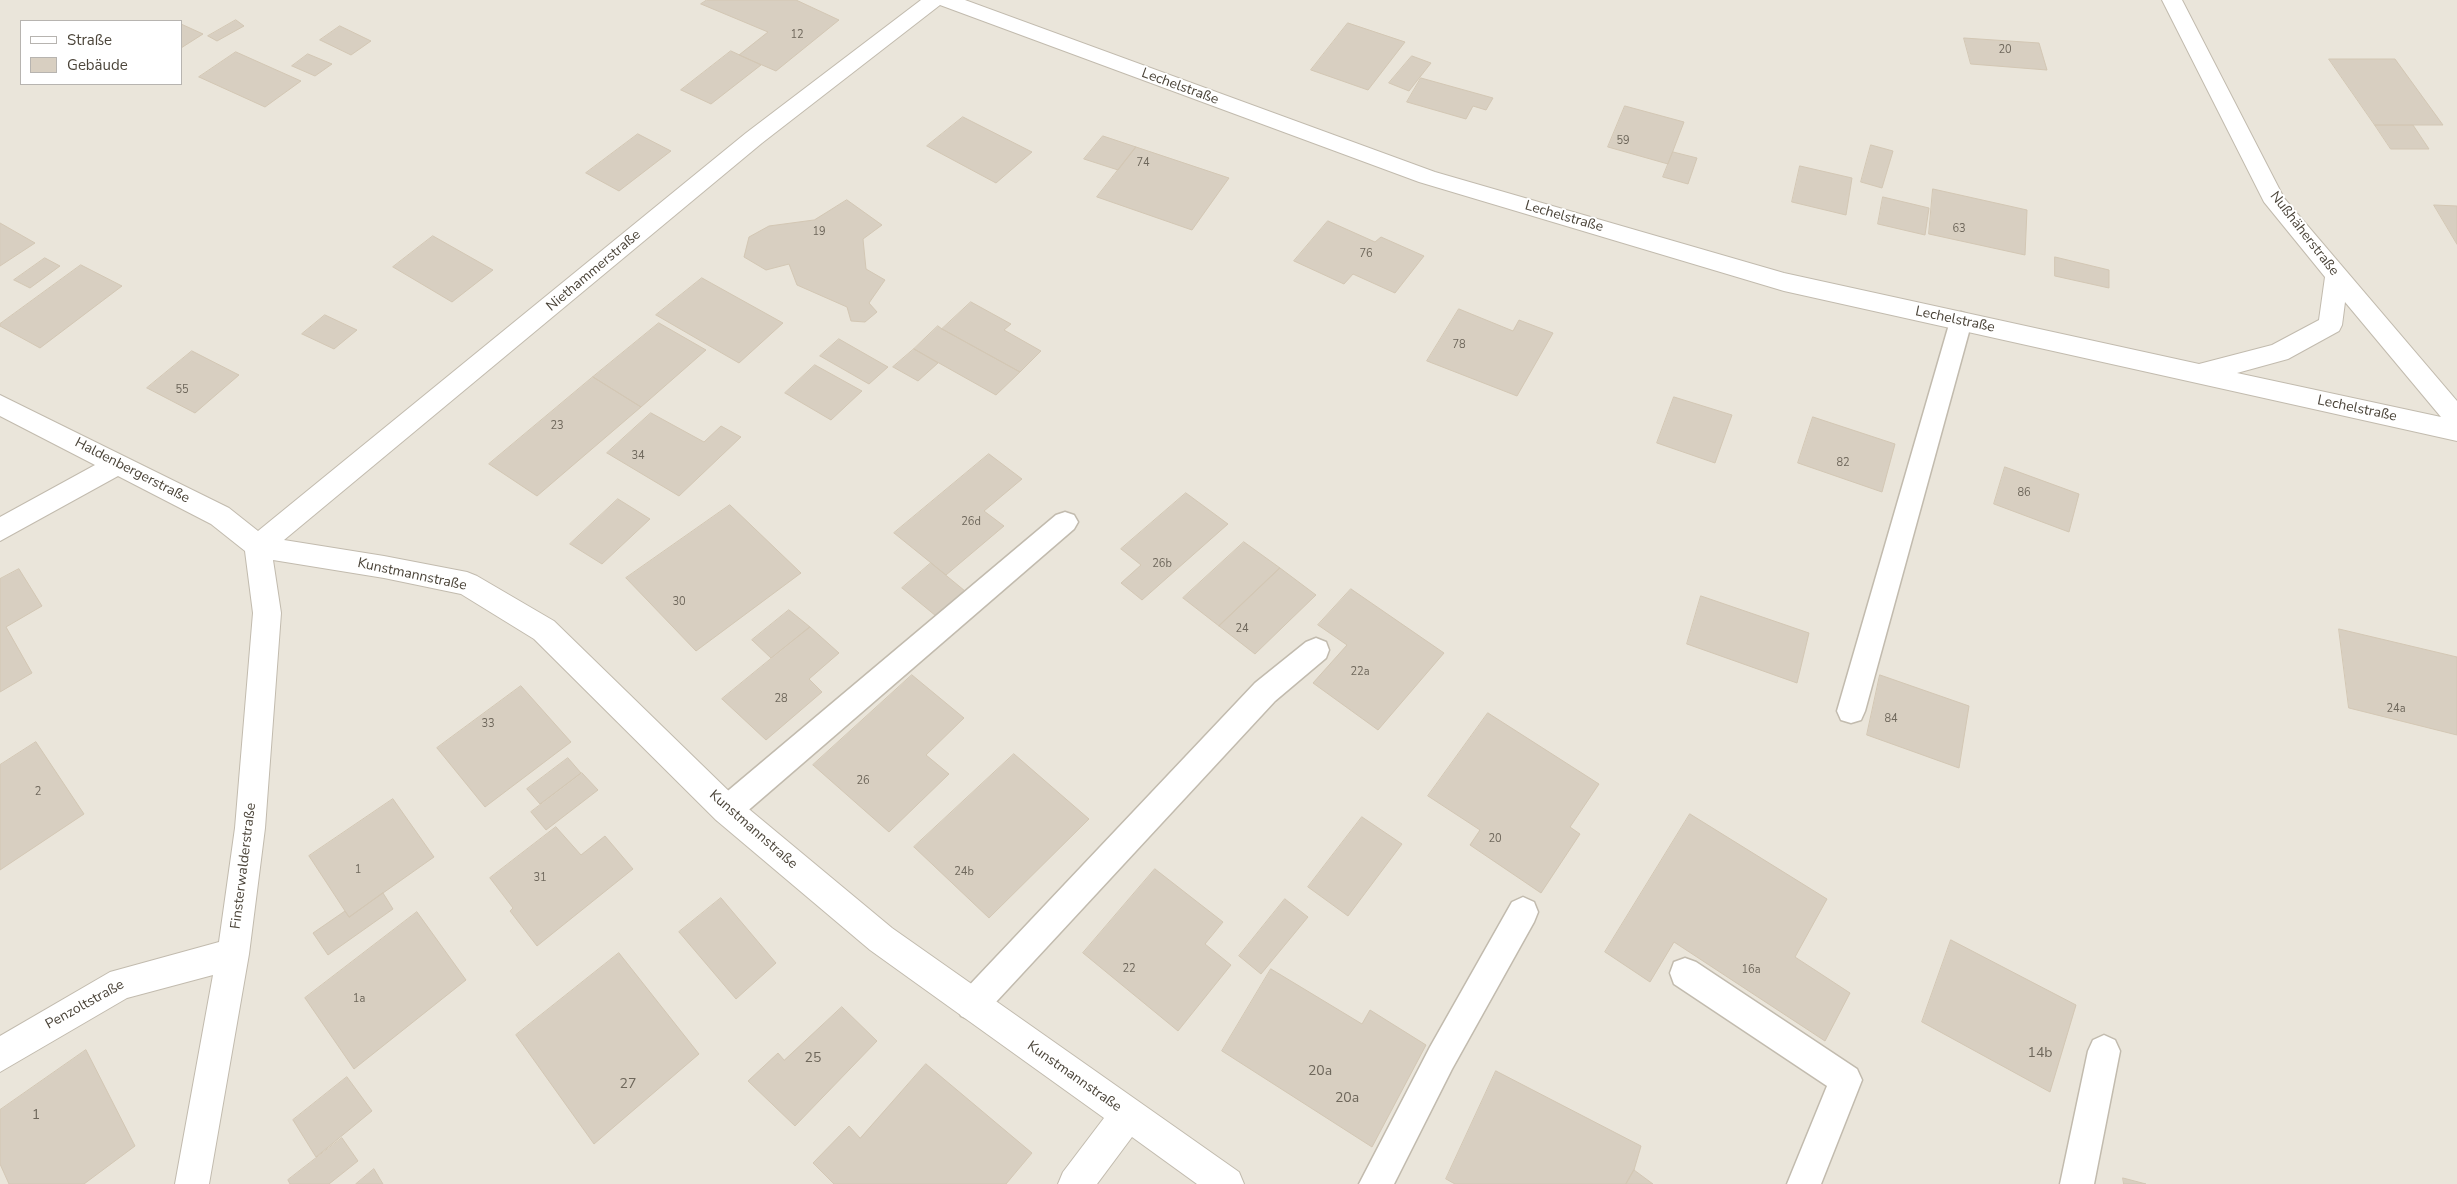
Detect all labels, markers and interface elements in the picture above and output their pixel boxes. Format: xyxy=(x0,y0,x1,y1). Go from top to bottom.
legend xyxy=(20,20,182,85)
house number: 12 xyxy=(790,28,804,42)
text: Straße xyxy=(67,30,112,50)
house number: 20 xyxy=(1998,43,2012,57)
text: Gebäude xyxy=(67,55,128,75)
street label: Lechelstraße xyxy=(1139,65,1221,109)
house number: 59 xyxy=(1616,134,1630,148)
house number: 74 xyxy=(1136,156,1150,170)
street label: Nußhäherstraße xyxy=(2266,188,2342,280)
street label: Lechelstraße xyxy=(1523,198,1605,236)
house number: 63 xyxy=(1952,222,1966,236)
house number: 19 xyxy=(812,225,826,239)
street label: Niethammerstraße xyxy=(544,227,644,315)
house number: 76 xyxy=(1359,247,1373,261)
street label: Lechelstraße xyxy=(1914,303,1996,337)
house number: 78 xyxy=(1452,338,1466,352)
house number: 55 xyxy=(175,383,189,397)
street label: Lechelstraße xyxy=(2316,392,2398,426)
house number: 23 xyxy=(550,419,564,433)
street label: Haldenbergerstraße xyxy=(72,435,192,507)
house number: 34 xyxy=(631,449,645,463)
house number: 82 xyxy=(1836,456,1850,470)
house number: 86 xyxy=(2017,486,2031,500)
house number: 26d xyxy=(961,515,981,529)
street label: Kunstmannstraße xyxy=(356,555,468,595)
house number: 26b xyxy=(1152,557,1172,571)
house number: 30 xyxy=(672,595,686,609)
house number: 24 xyxy=(1235,622,1249,636)
house number: 22a xyxy=(1350,665,1370,679)
house number: 28 xyxy=(774,692,788,706)
house number: 24a xyxy=(2386,702,2406,716)
house number: 84 xyxy=(1884,712,1898,726)
house number: 33 xyxy=(481,717,495,731)
house number: 26 xyxy=(856,774,870,788)
house number: 2 xyxy=(35,785,41,799)
street label: Kunstmannstraße xyxy=(706,787,800,873)
street label: Finsterwalderstraße xyxy=(228,802,260,930)
house number: 20 xyxy=(1488,832,1502,846)
house number: 1 xyxy=(355,863,361,877)
house number: 24b xyxy=(954,865,974,879)
house number: 31 xyxy=(533,871,547,885)
house number: 22 xyxy=(1122,962,1136,976)
house number: 16a xyxy=(1741,963,1761,977)
street label: Penzoltstraße xyxy=(43,977,127,1033)
house number: 1a xyxy=(353,992,365,1006)
street label: Kunstmannstraße xyxy=(1024,1038,1124,1116)
house number: 14b xyxy=(2028,1046,2052,1062)
house number: 25 xyxy=(805,1051,821,1067)
house number: 20a xyxy=(1308,1064,1332,1080)
house number: 27 xyxy=(620,1077,636,1093)
house number: 20a xyxy=(1335,1091,1359,1107)
house number: 1 xyxy=(32,1108,40,1124)

